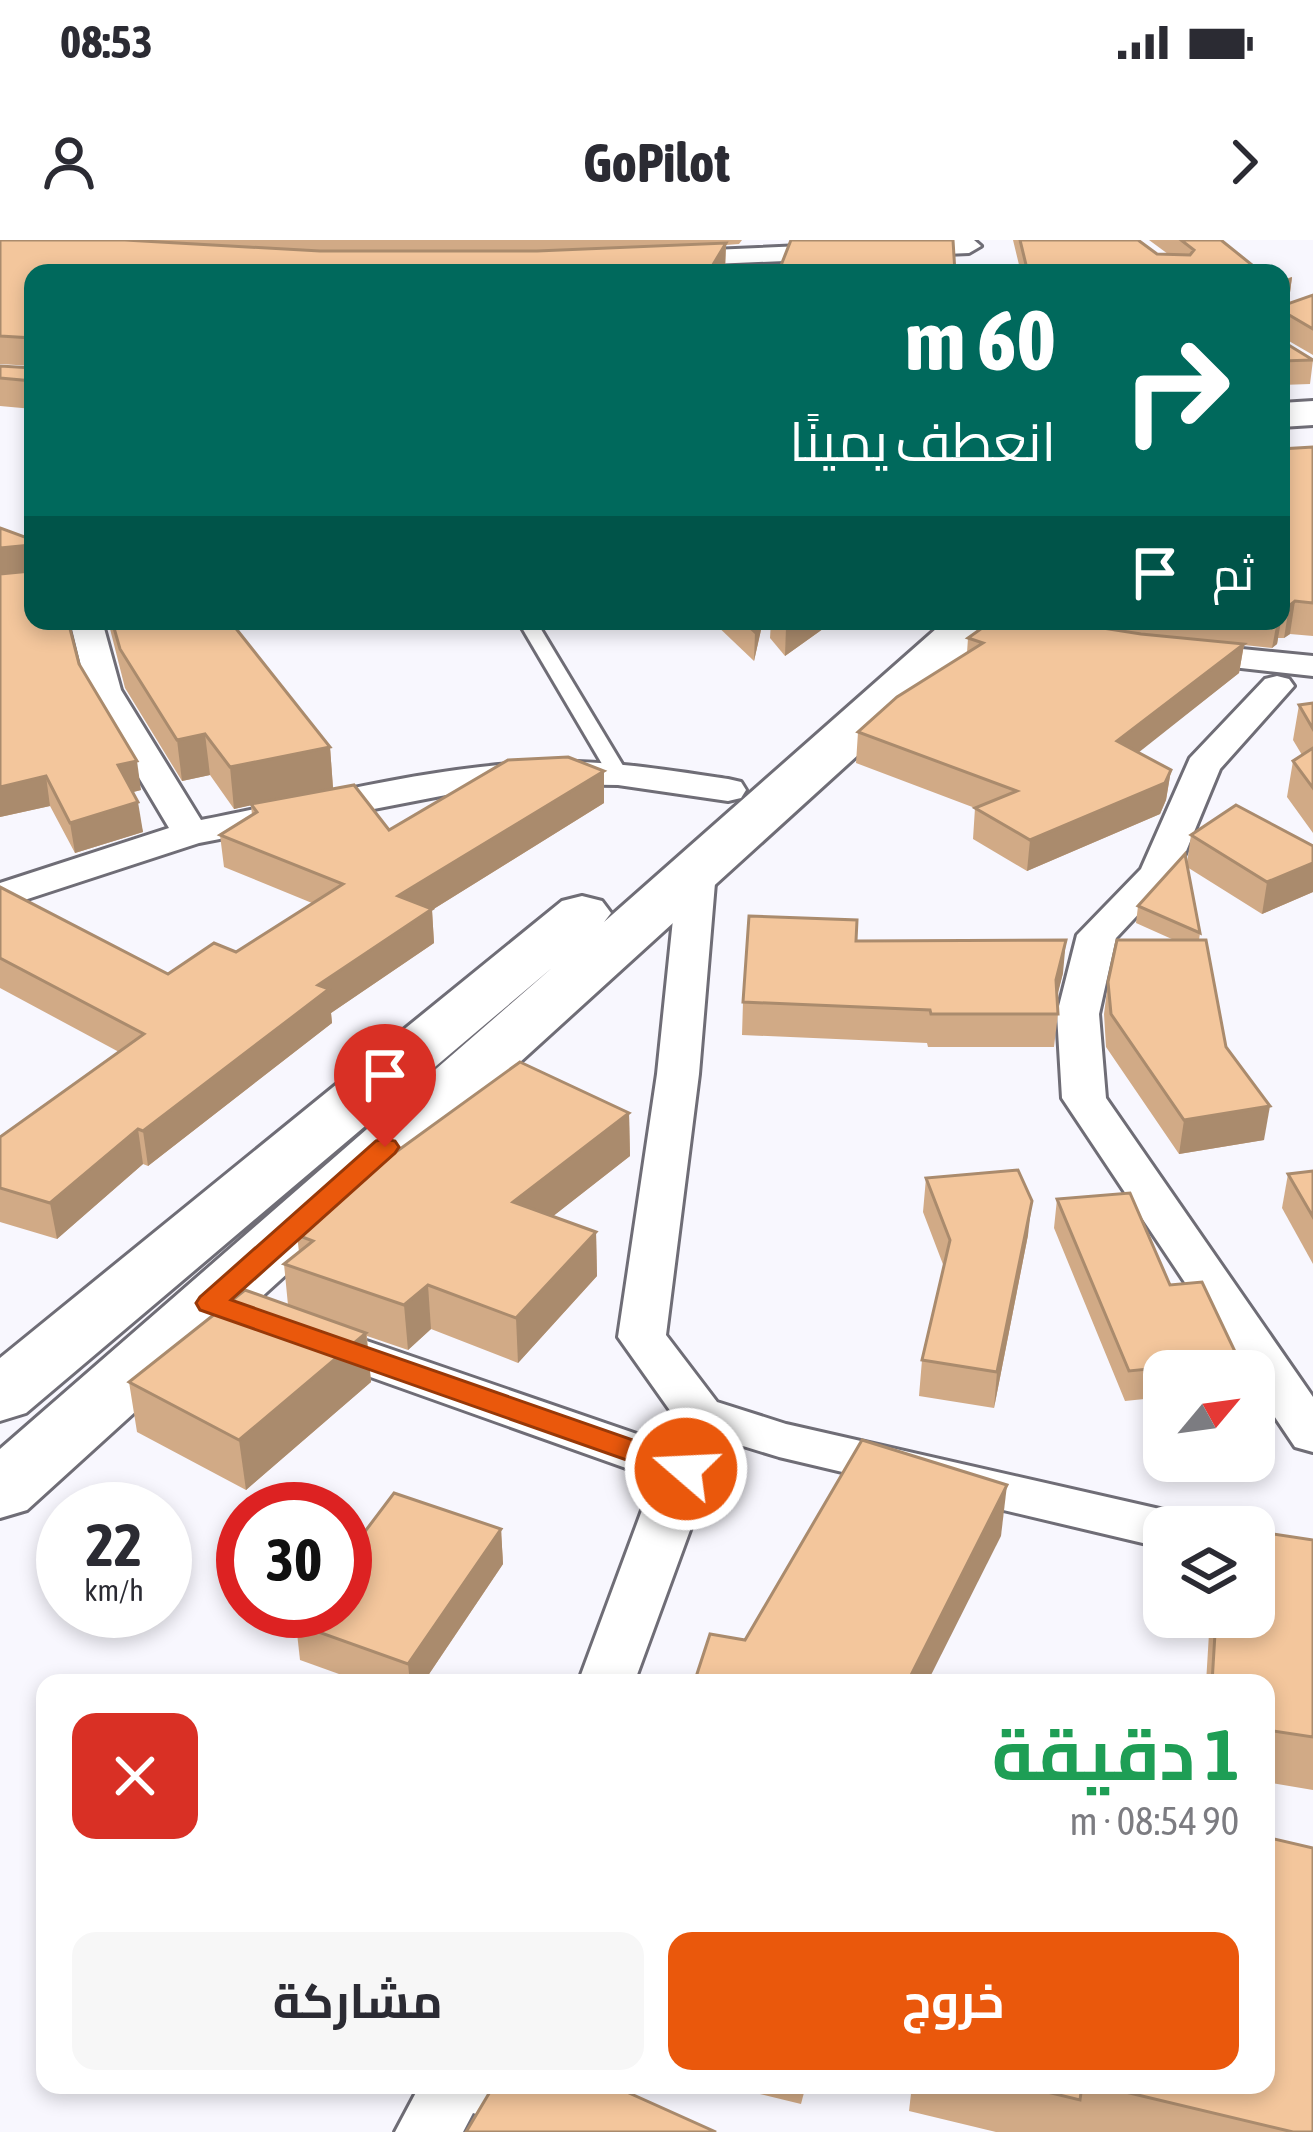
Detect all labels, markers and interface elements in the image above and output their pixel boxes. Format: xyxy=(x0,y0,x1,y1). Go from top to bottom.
text: 08:53 xyxy=(60,16,153,68)
icon: person xyxy=(36,129,102,195)
icon: forward xyxy=(1211,129,1277,195)
text: GoPilot xyxy=(583,132,730,193)
text: 60 m xyxy=(905,292,1056,388)
icon: right xyxy=(1098,312,1254,468)
text: انعطف يمينًا xyxy=(789,411,1056,472)
icon: arrive xyxy=(1122,540,1188,606)
text: ثم xyxy=(1212,548,1254,600)
pin xyxy=(334,1024,436,1147)
icon: arrive xyxy=(352,1042,418,1108)
north arrow xyxy=(1143,1350,1275,1482)
map controls xyxy=(1143,1350,1275,1638)
position arrow xyxy=(623,1406,749,1532)
speed limit sign: 30 xyxy=(216,1482,372,1638)
button: layers xyxy=(1143,1506,1275,1638)
text: 22 xyxy=(86,1510,142,1579)
text: km/h xyxy=(84,1573,144,1607)
button: close xyxy=(72,1713,198,1839)
text: 1 دقيقة xyxy=(992,1713,1239,1795)
text: 90 m · 08:54 xyxy=(1070,1799,1239,1843)
button: مشاركة xyxy=(72,1932,644,2070)
button: خروج xyxy=(668,1932,1239,2070)

